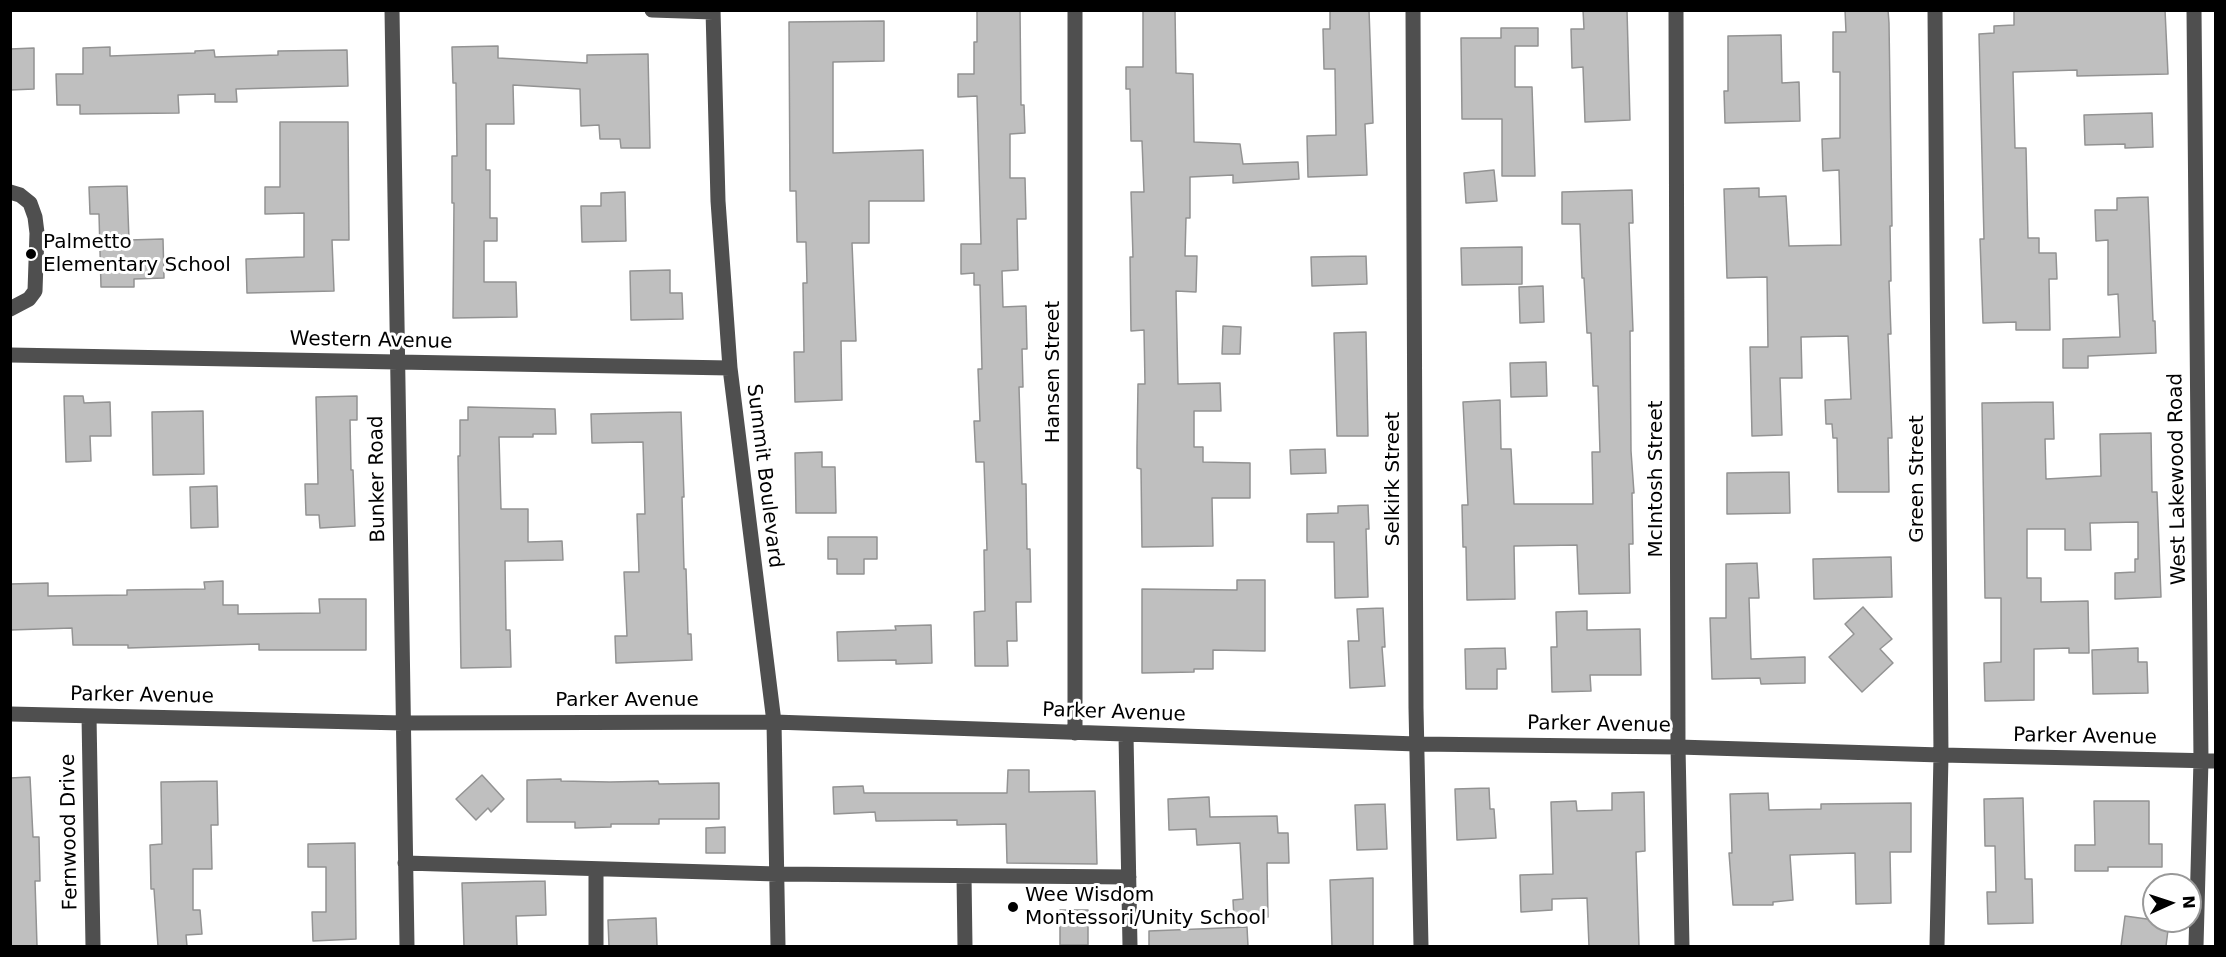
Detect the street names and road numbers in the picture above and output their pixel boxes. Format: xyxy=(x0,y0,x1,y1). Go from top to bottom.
street label: Hansen Street xyxy=(1042,301,1066,443)
street label: Western Avenue xyxy=(289,328,453,354)
street label: West Lakewood Road xyxy=(2164,373,2192,585)
street label: Summit Boulevard xyxy=(741,383,787,569)
street label: McIntosh Street xyxy=(1645,400,1669,558)
street label: Selkirk Street xyxy=(1382,412,1406,546)
street label: Bunker Road xyxy=(365,415,391,543)
street label: Green Street xyxy=(1906,415,1930,543)
street label: Parker Avenue xyxy=(70,683,214,709)
street label: Parker Avenue xyxy=(555,689,699,713)
street label: Parker Avenue xyxy=(1042,698,1186,728)
street label: Parker Avenue xyxy=(1527,712,1671,738)
street label: Parker Avenue xyxy=(2013,724,2157,750)
street label: Fernwood Drive xyxy=(57,754,83,910)

